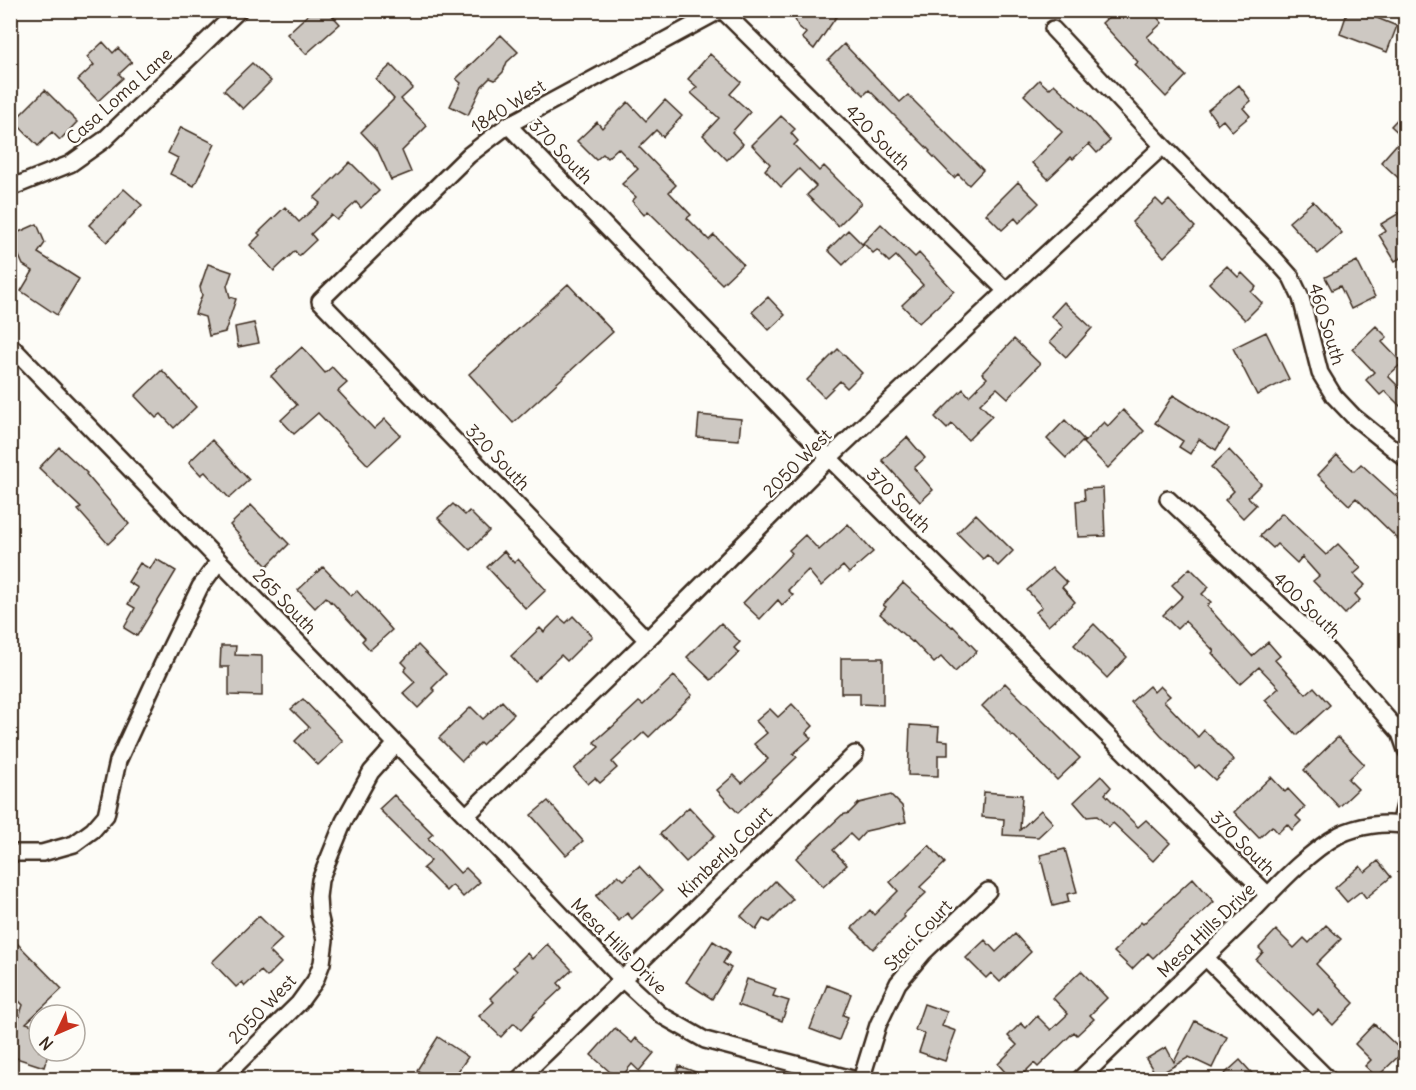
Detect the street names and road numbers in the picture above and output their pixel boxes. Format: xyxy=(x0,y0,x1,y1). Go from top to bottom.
street label: Casa Loma Lane xyxy=(61,42,177,150)
street label: 1840 West xyxy=(466,74,550,138)
street label: 420 South xyxy=(840,99,916,175)
street label: 370 South xyxy=(524,113,598,189)
street label: 460 South xyxy=(1304,280,1350,368)
street label: 320 South xyxy=(461,419,535,495)
street label: 2050 West xyxy=(758,424,836,502)
street label: 370 South xyxy=(862,463,936,537)
street label: 265 South xyxy=(248,564,322,638)
street label: 400 South xyxy=(1268,567,1346,643)
street label: Kimberly Court xyxy=(673,801,777,903)
street label: 370 South xyxy=(1206,806,1280,880)
street label: Mesa Hills Drive xyxy=(1152,878,1260,982)
street label: Mesa Hills Drive xyxy=(566,893,672,999)
street label: Staci Court xyxy=(879,895,957,975)
street label: 2050 West xyxy=(223,969,301,1049)

